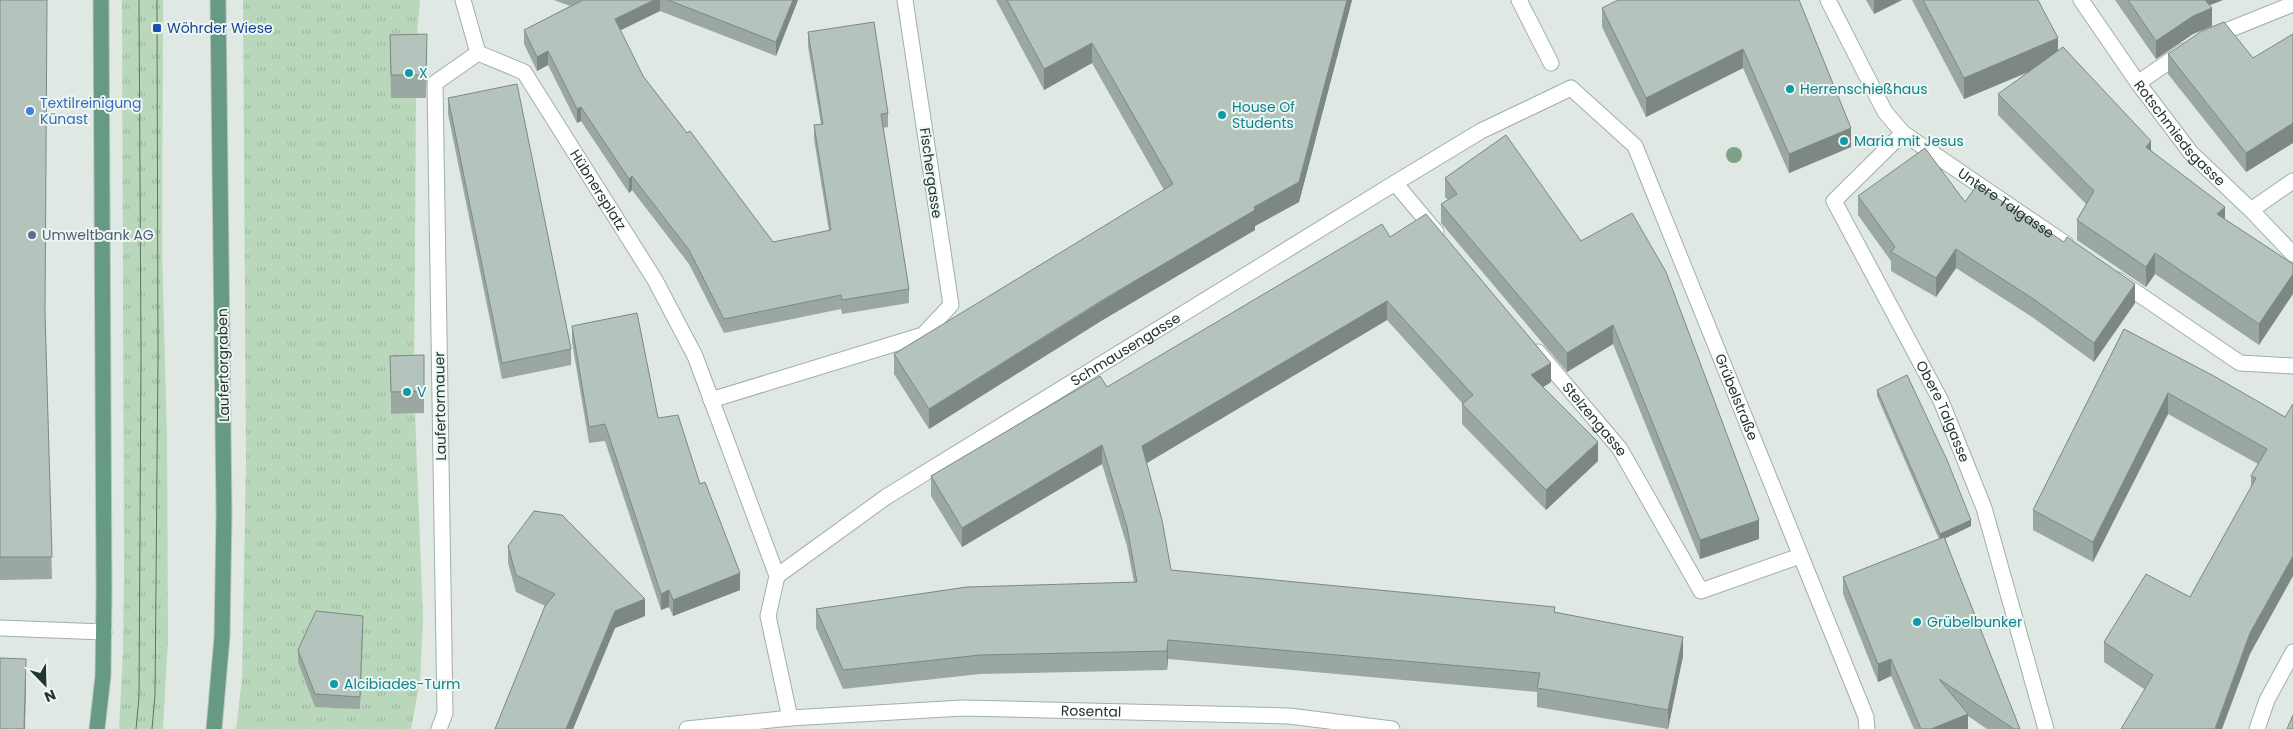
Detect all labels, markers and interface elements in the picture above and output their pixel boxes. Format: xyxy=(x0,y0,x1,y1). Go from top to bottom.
place label: Wöhrder Wiese xyxy=(167,18,273,38)
marker: Wöhrder Wiese xyxy=(151,22,163,34)
place label: X xyxy=(419,63,428,83)
marker: X xyxy=(403,67,415,79)
street label: Rotschmiedsgasse xyxy=(2129,76,2230,191)
place label: Herrenschießhaus xyxy=(1800,79,1928,99)
marker: Herrenschießhaus xyxy=(1784,83,1796,95)
place label: Textilreinigung Künast xyxy=(40,93,142,129)
place label: House Of Students xyxy=(1232,97,1295,133)
marker: Textilreinigung Künast xyxy=(24,105,36,117)
marker: House Of Students xyxy=(1216,109,1228,121)
street label: Fischergasse xyxy=(915,126,947,220)
place label: Maria mit Jesus xyxy=(1854,131,1964,151)
marker: Maria mit Jesus xyxy=(1838,135,1850,147)
street label: Hübnersplatz xyxy=(565,145,631,234)
street label: Untere Talgasse xyxy=(1954,163,2058,243)
place label: Umweltbank AG xyxy=(42,225,154,245)
marker: Umweltbank AG xyxy=(26,229,38,241)
street label: Laufertorgraben xyxy=(212,308,234,422)
street label: Schmausengasse xyxy=(1067,308,1185,391)
street label: Laufertormauer xyxy=(429,351,451,461)
street label: Grübelstraße xyxy=(1710,351,1763,444)
street label: Obere Talgasse xyxy=(1911,357,1975,465)
street label: Stelzengasse xyxy=(1558,378,1632,460)
place label: V xyxy=(417,382,427,402)
marker: V xyxy=(401,386,413,398)
place label: Grübelbunker xyxy=(1927,612,2022,632)
marker: Grübelbunker xyxy=(1911,616,1923,628)
north arrow xyxy=(20,659,70,709)
place label: Alcibiades-Turm xyxy=(344,674,461,694)
marker: Alcibiades-Turm xyxy=(328,678,340,690)
text: N xyxy=(41,685,59,707)
street label: Rosental xyxy=(1061,700,1122,722)

